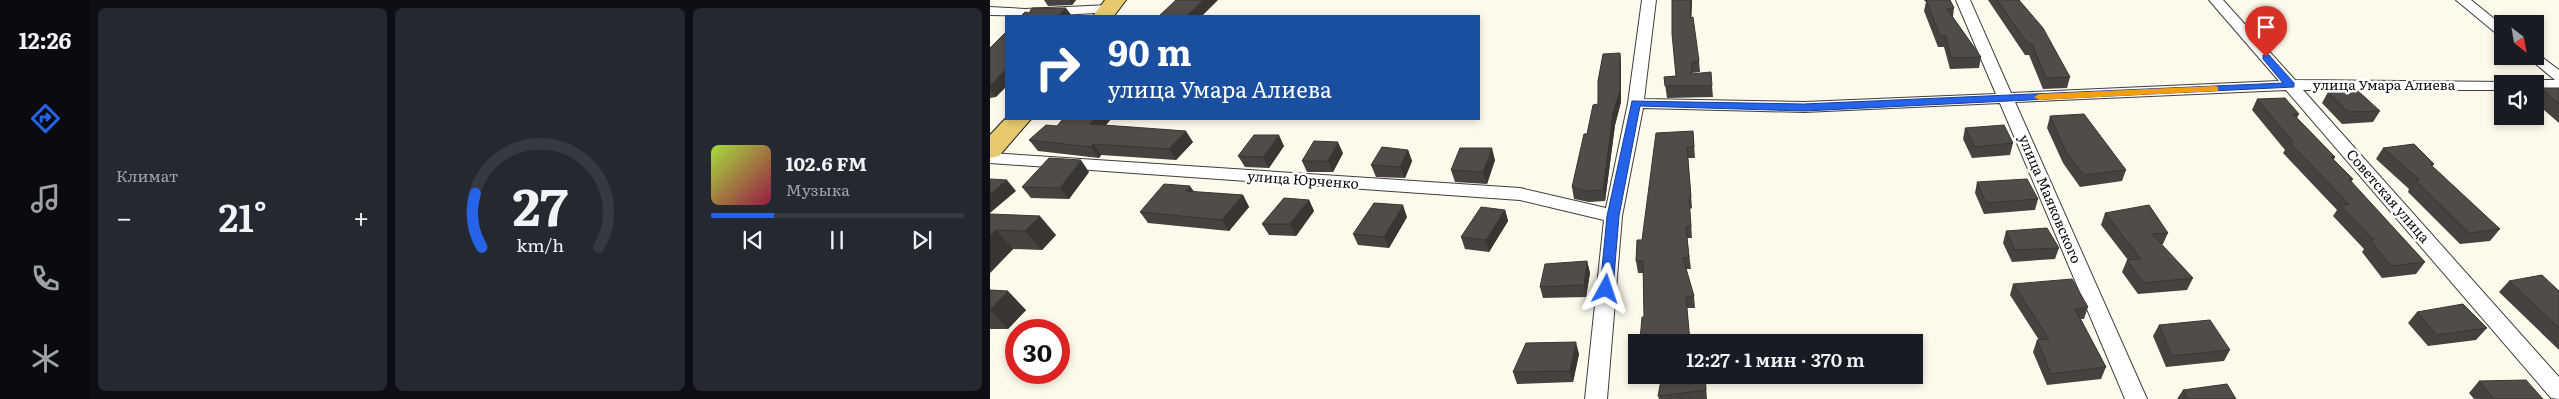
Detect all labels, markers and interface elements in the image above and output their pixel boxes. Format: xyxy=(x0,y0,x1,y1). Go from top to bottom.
pin xyxy=(2245,6,2287,57)
icon: arrive xyxy=(2252,13,2280,41)
north arrow xyxy=(2494,15,2544,65)
map controls xyxy=(2494,15,2544,125)
text: 12:26 xyxy=(19,23,71,56)
text: 90 m xyxy=(1108,25,1192,77)
icon: right xyxy=(1025,35,1090,100)
text: улица Умара Алиева xyxy=(1108,72,1332,105)
street label: улица Умара Алиева xyxy=(2313,74,2456,94)
button: sound xyxy=(2494,75,2544,125)
icon: directions xyxy=(28,101,63,136)
street label: улица Маяковского xyxy=(2015,131,2087,266)
street label: Советская улица xyxy=(2342,144,2435,247)
text: 102.6 FM xyxy=(786,149,867,177)
text: Климат xyxy=(116,163,178,187)
text: 27 xyxy=(512,164,568,242)
street label: улица Юрченко xyxy=(1247,165,1360,193)
text: Музыка xyxy=(786,177,850,201)
icon: music xyxy=(28,181,63,216)
text: 21° xyxy=(218,187,267,244)
text: − xyxy=(116,195,132,237)
text: + xyxy=(353,195,369,237)
icon: previous xyxy=(739,226,767,254)
icon: pause xyxy=(823,226,851,254)
icon: next xyxy=(908,226,936,254)
text: km/h xyxy=(516,231,564,258)
icon: phone xyxy=(28,261,63,296)
position arrow xyxy=(1579,262,1631,314)
speed limit sign: 30 xyxy=(1005,319,1070,384)
icon: climate xyxy=(28,341,63,376)
text: 12:27 · 1 мин · 370 m xyxy=(1686,345,1865,373)

